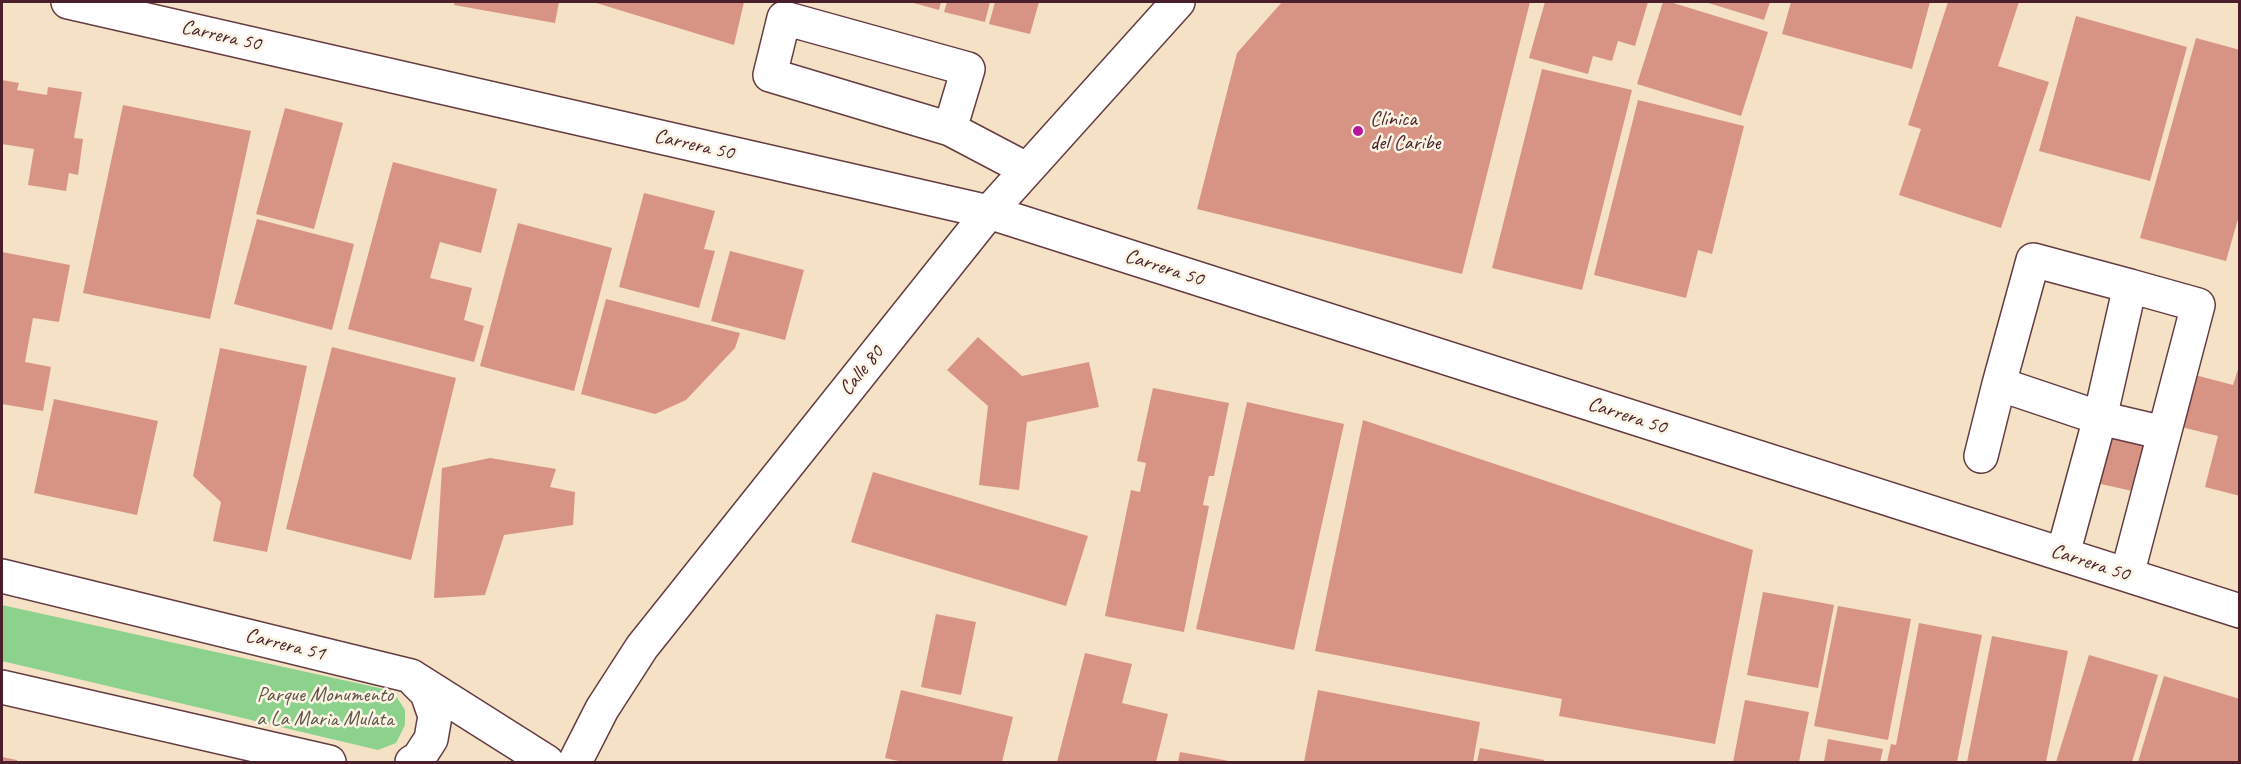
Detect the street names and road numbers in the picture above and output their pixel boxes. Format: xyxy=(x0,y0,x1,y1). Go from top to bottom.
street label: Carrera 50 xyxy=(179,15,263,57)
street label: Carrera 50 xyxy=(652,124,736,166)
street label: Carrera 50 xyxy=(1122,243,1206,293)
street label: Calle 80 xyxy=(834,341,890,401)
street label: Carrera 50 xyxy=(1585,391,1669,441)
street label: Carrera 50 xyxy=(2048,538,2132,588)
street label: Carrera 51 xyxy=(243,623,327,667)

